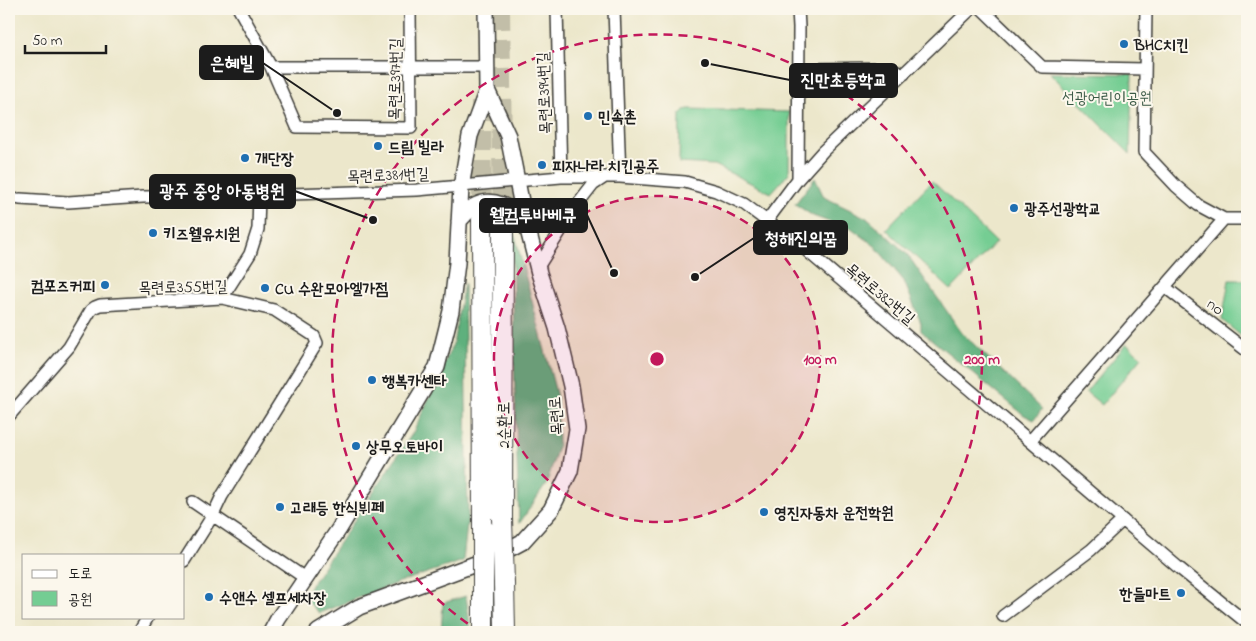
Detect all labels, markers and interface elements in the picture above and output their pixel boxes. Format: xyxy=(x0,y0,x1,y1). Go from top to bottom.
scale bar xyxy=(25,22,106,54)
text: 50 m xyxy=(32,30,63,52)
place label: BHC치킨 xyxy=(1133,34,1189,58)
street label: 목련로397번길 xyxy=(383,38,409,120)
marker: BHC치킨 xyxy=(1118,38,1130,50)
callout: 은혜빌 xyxy=(200,46,263,79)
street label: 목련로394번길 xyxy=(532,51,558,135)
text: 은혜빌 xyxy=(210,52,254,78)
callout: 진만초등학교 xyxy=(790,64,897,97)
text: 진만초등학교 xyxy=(801,69,887,95)
park label: 선광어린이공원 xyxy=(1062,87,1152,111)
place label: 민속촌 xyxy=(598,106,637,130)
marker: 민속촌 xyxy=(582,110,594,122)
place label: 드림 빌라 xyxy=(388,136,445,160)
marker: 드림 빌라 xyxy=(372,140,384,152)
place label: 개단장 xyxy=(255,148,294,172)
marker: 개단장 xyxy=(239,152,251,164)
place label: 피자나라 치킨공주 xyxy=(552,155,659,179)
marker: 피자나라 치킨공주 xyxy=(536,159,548,171)
street label: 목련로381번길 xyxy=(347,163,430,189)
callout: 광주 중앙 아동병원 xyxy=(150,175,295,208)
text: 광주 중앙 아동병원 xyxy=(160,180,284,206)
place label: 광주선광학교 xyxy=(1024,198,1101,222)
callout: 웰컴투바베큐 xyxy=(480,199,587,232)
marker: 광주선광학교 xyxy=(1008,202,1020,214)
text: 웰컴투바베큐 xyxy=(490,204,576,230)
callout: 청해진의꿈 xyxy=(754,221,847,254)
place label: 키즈웰유치원 xyxy=(163,223,240,247)
marker: 키즈웰유치원 xyxy=(147,227,159,239)
text: 청해진의꿈 xyxy=(765,227,837,253)
street label: 목련로382번길 xyxy=(839,258,920,331)
place label: 컴포즈커피 xyxy=(31,275,95,299)
street label: 목련로355번길 xyxy=(138,275,228,301)
place label: CU 수완모아엘가점 xyxy=(275,278,388,302)
marker: 컴포즈커피 xyxy=(99,279,111,291)
marker: CU 수완모아엘가점 xyxy=(259,282,271,294)
street label: no xyxy=(1201,293,1229,322)
text: 100 m xyxy=(803,349,837,371)
text: 200 m xyxy=(963,349,1000,371)
centre of rings xyxy=(648,350,666,368)
place label: 행복카센타 xyxy=(381,370,448,394)
marker: 행복카센타 xyxy=(366,374,378,386)
street label: 목련로 xyxy=(544,396,570,436)
street label: 2순환로 xyxy=(493,402,517,448)
place label: 상무오토바이 xyxy=(366,436,443,460)
marker: 상무오토바이 xyxy=(350,440,362,452)
place label: 고래등 한식뷔페 xyxy=(290,497,384,521)
marker: 고래등 한식뷔페 xyxy=(274,501,286,513)
place label: 영진자동차 운전학원 xyxy=(774,502,894,526)
marker: 영진자동차 운전학원 xyxy=(758,506,770,518)
legend xyxy=(22,554,185,618)
text: 도로 xyxy=(68,563,92,585)
place label: 한들마트 xyxy=(1119,583,1171,607)
place label: 수앤수 셀프세차장 xyxy=(219,587,326,611)
marker: 한들마트 xyxy=(1175,587,1187,599)
text: 공원 xyxy=(68,589,92,611)
marker: 수앤수 셀프세차장 xyxy=(203,591,215,603)

